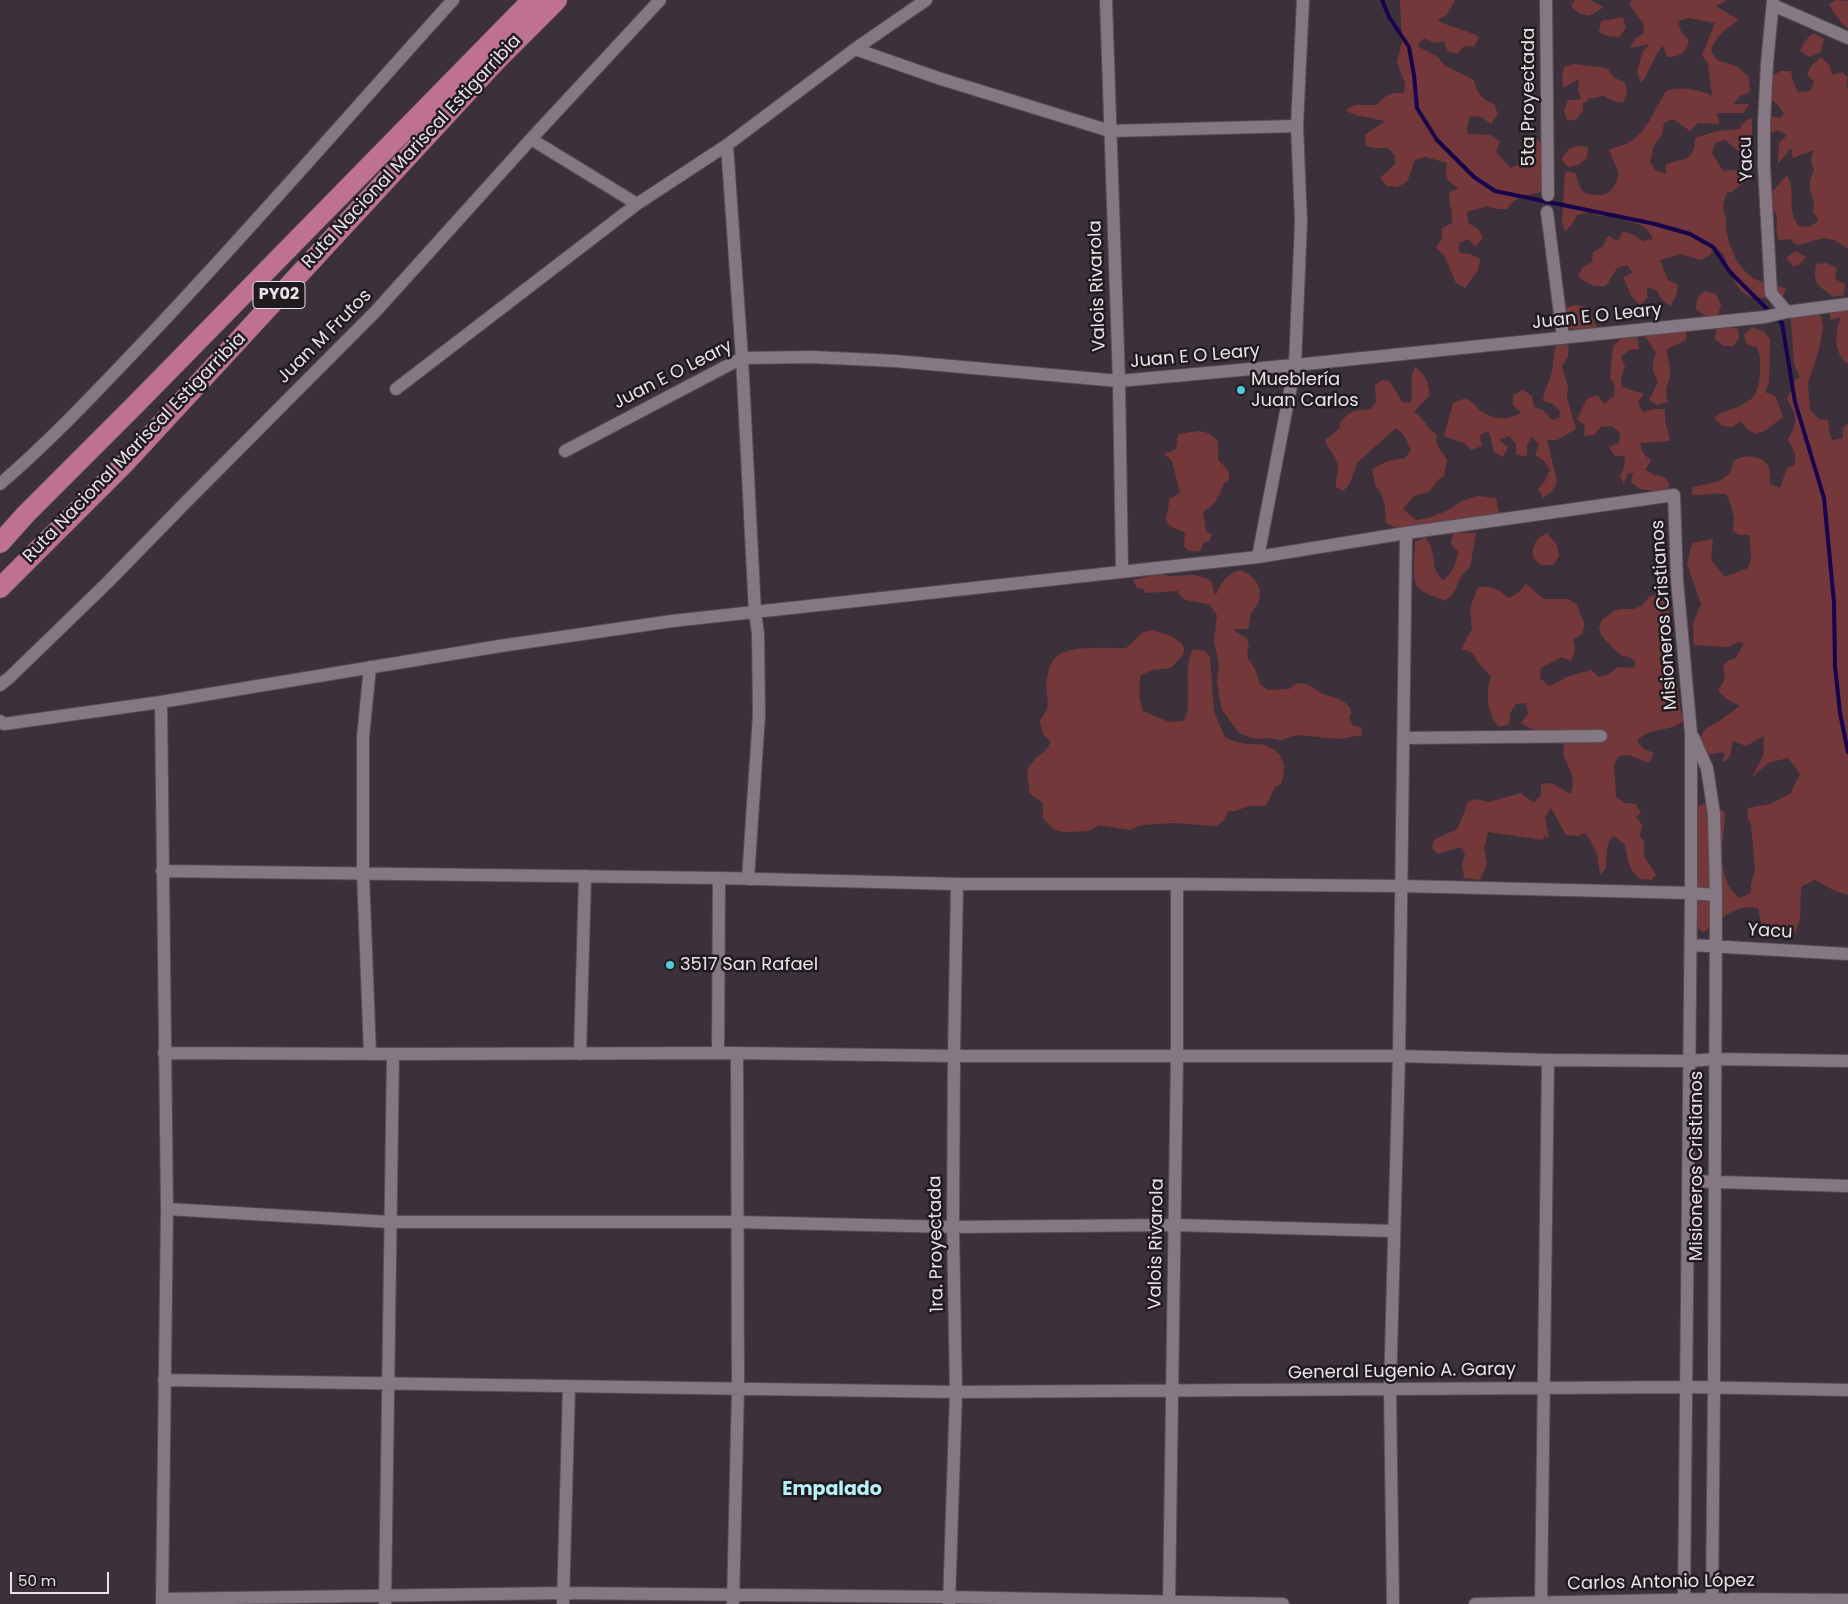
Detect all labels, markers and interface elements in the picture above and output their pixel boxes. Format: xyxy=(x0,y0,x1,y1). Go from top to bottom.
street label: 5ta Proyectada xyxy=(1518,28,1540,166)
street label: Ruta Nacional Mariscal Estigarribia xyxy=(298,31,526,273)
street label: Yacu xyxy=(1735,136,1759,182)
street label: Valois Rivarola xyxy=(1085,220,1111,352)
road number: PY02 xyxy=(253,282,305,308)
street label: Juan M Frutos xyxy=(273,285,377,389)
street label: Juan E O Leary xyxy=(1531,299,1663,335)
street label: Ruta Nacional Mariscal Estigarribia xyxy=(19,328,251,568)
street label: Juan E O Leary xyxy=(610,336,736,414)
street label: Juan E O Leary xyxy=(1129,341,1261,373)
place label: Mueblería Juan Carlos xyxy=(1251,369,1359,412)
marker: Mueblería Juan Carlos xyxy=(1235,384,1247,396)
street label: Misioneros Cristianos xyxy=(1648,519,1682,711)
street label: Yacu xyxy=(1747,920,1793,944)
place label: 3517 San Rafael xyxy=(680,954,818,976)
marker: 3517 San Rafael xyxy=(664,959,676,971)
street label: Misioneros Cristianos xyxy=(1686,1071,1708,1261)
street label: 1ra. Proyectada xyxy=(925,1175,949,1313)
street label: Valois Rivarola xyxy=(1145,1178,1169,1310)
street label: General Eugenio A. Garay xyxy=(1288,1359,1516,1385)
district label: Empalado xyxy=(782,1479,882,1501)
scale bar xyxy=(12,1562,111,1594)
text: 50 m xyxy=(18,1570,56,1591)
street label: Carlos Antonio López xyxy=(1567,1571,1755,1595)

